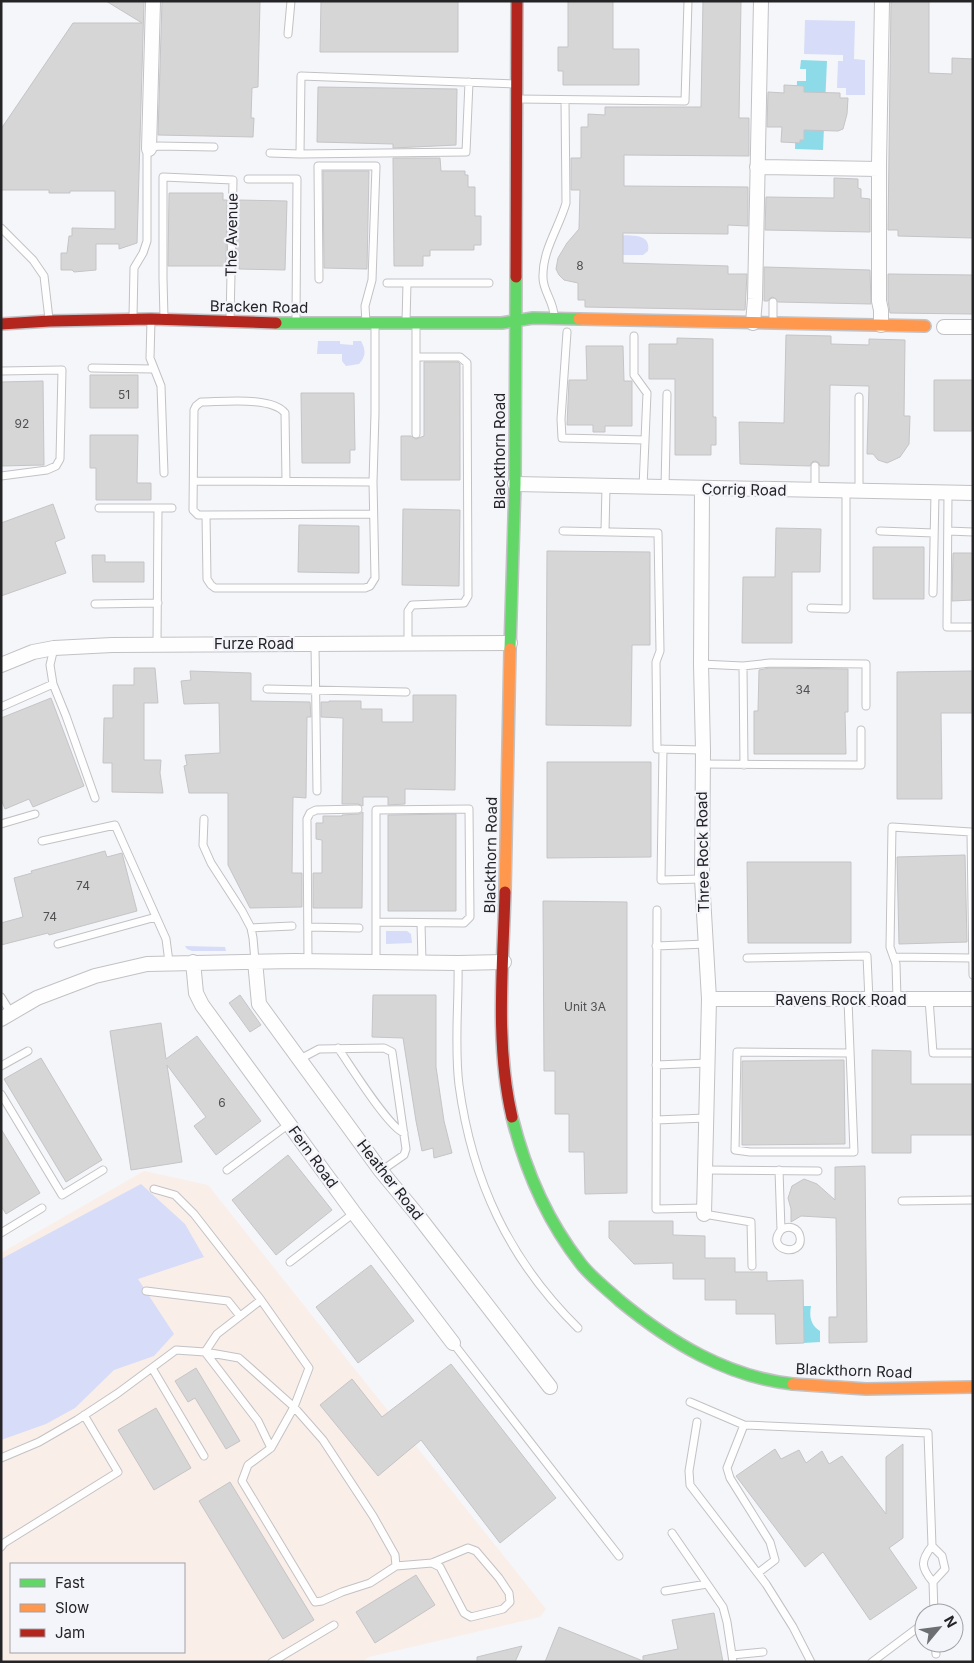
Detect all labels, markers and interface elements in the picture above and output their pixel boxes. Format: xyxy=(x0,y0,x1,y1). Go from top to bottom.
street label: The Avenue xyxy=(221,193,242,277)
house number: 8 xyxy=(576,258,584,273)
street label: Bracken Road xyxy=(210,296,308,317)
house number: 51 xyxy=(118,387,130,402)
street label: Blackthorn Road xyxy=(490,393,509,509)
house number: 92 xyxy=(15,416,29,431)
street label: Corrig Road xyxy=(701,479,787,500)
street label: Furze Road xyxy=(214,634,294,653)
house number: 34 xyxy=(795,682,811,697)
street label: Three Rock Road xyxy=(692,791,713,913)
street label: Blackthorn Road xyxy=(480,797,501,913)
house number: 74 xyxy=(76,878,90,893)
house number: 74 xyxy=(43,909,57,924)
street label: Ravens Rock Road xyxy=(775,990,907,1009)
house number: Unit 3A xyxy=(564,999,606,1014)
house number: 6 xyxy=(218,1095,226,1110)
street label: Fern Road xyxy=(285,1122,342,1191)
street label: Heather Road xyxy=(353,1136,428,1224)
street label: Blackthorn Road xyxy=(795,1359,913,1382)
legend xyxy=(10,1563,185,1653)
text: Fast xyxy=(55,1573,85,1592)
text: Slow xyxy=(55,1598,89,1617)
north arrow xyxy=(914,1603,964,1653)
text: N xyxy=(941,1613,961,1630)
text: Jam xyxy=(55,1623,85,1642)

